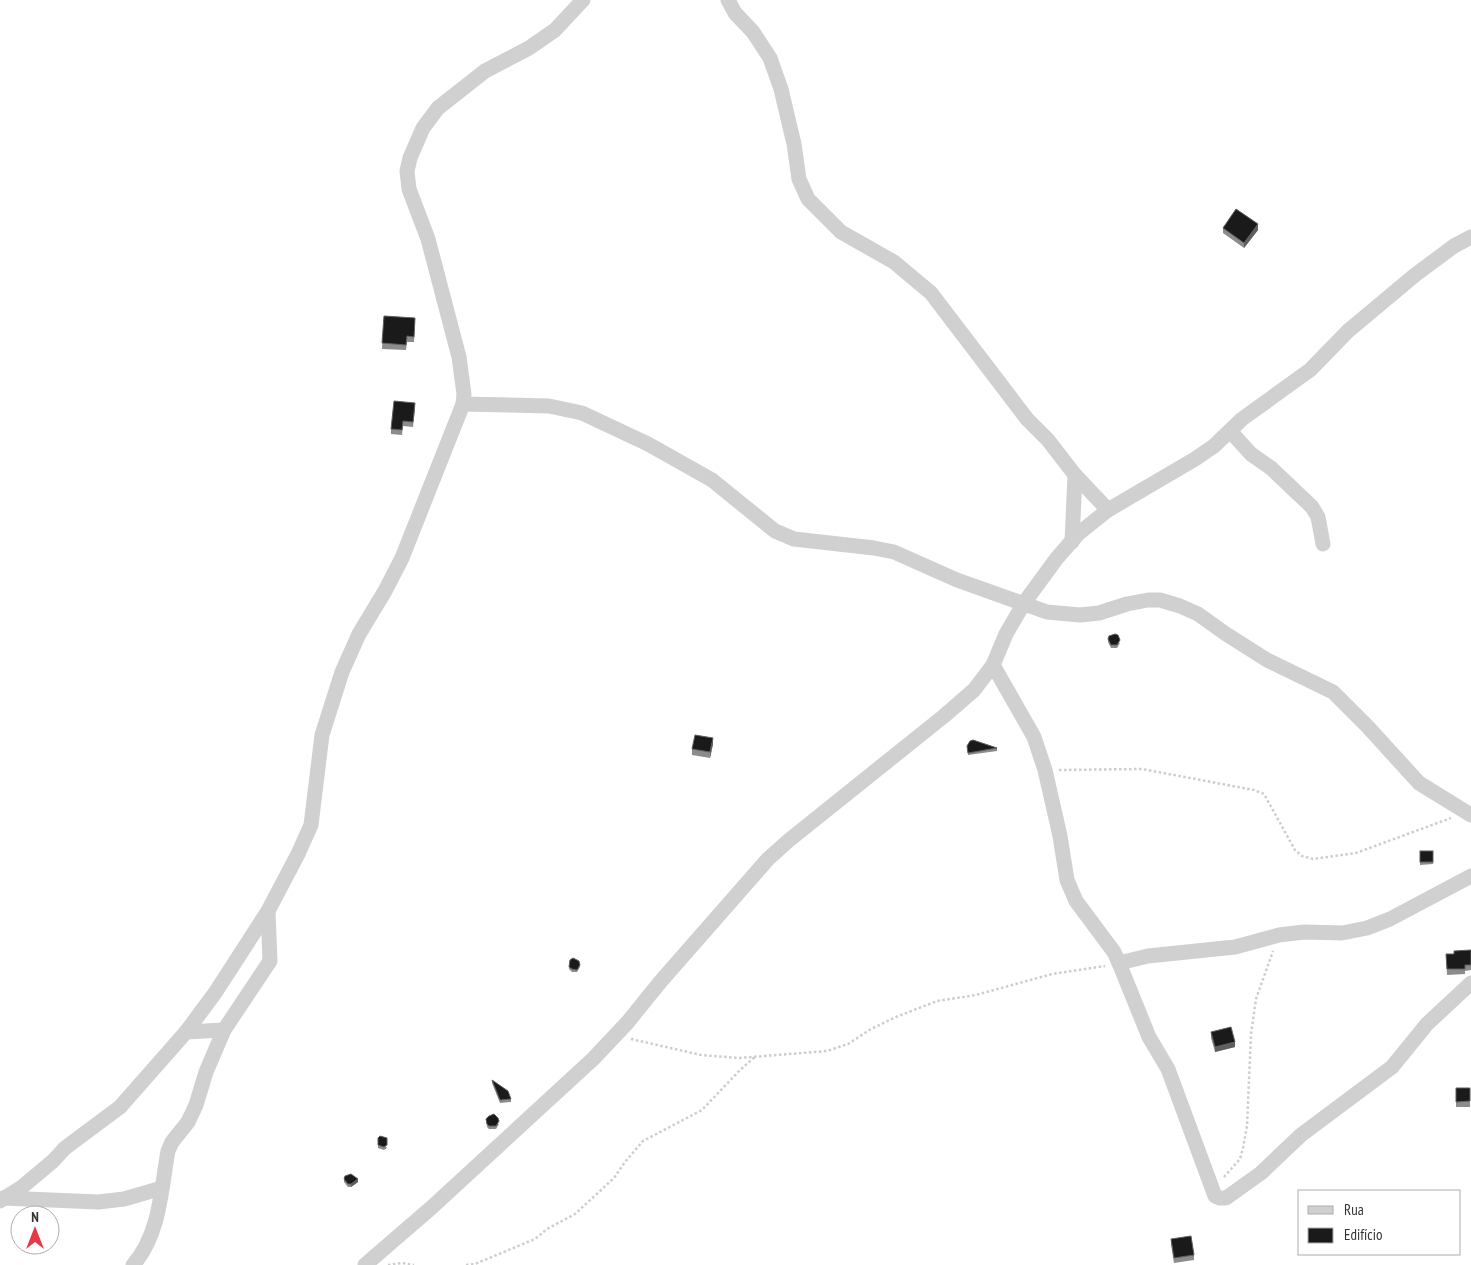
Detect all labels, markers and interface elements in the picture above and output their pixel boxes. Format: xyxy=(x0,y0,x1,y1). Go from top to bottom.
legend xyxy=(1298,1190,1461,1255)
text: Rua xyxy=(1344,1200,1364,1219)
north arrow xyxy=(10,1205,60,1255)
text: N xyxy=(31,1208,39,1226)
text: Edifício xyxy=(1344,1225,1382,1244)

